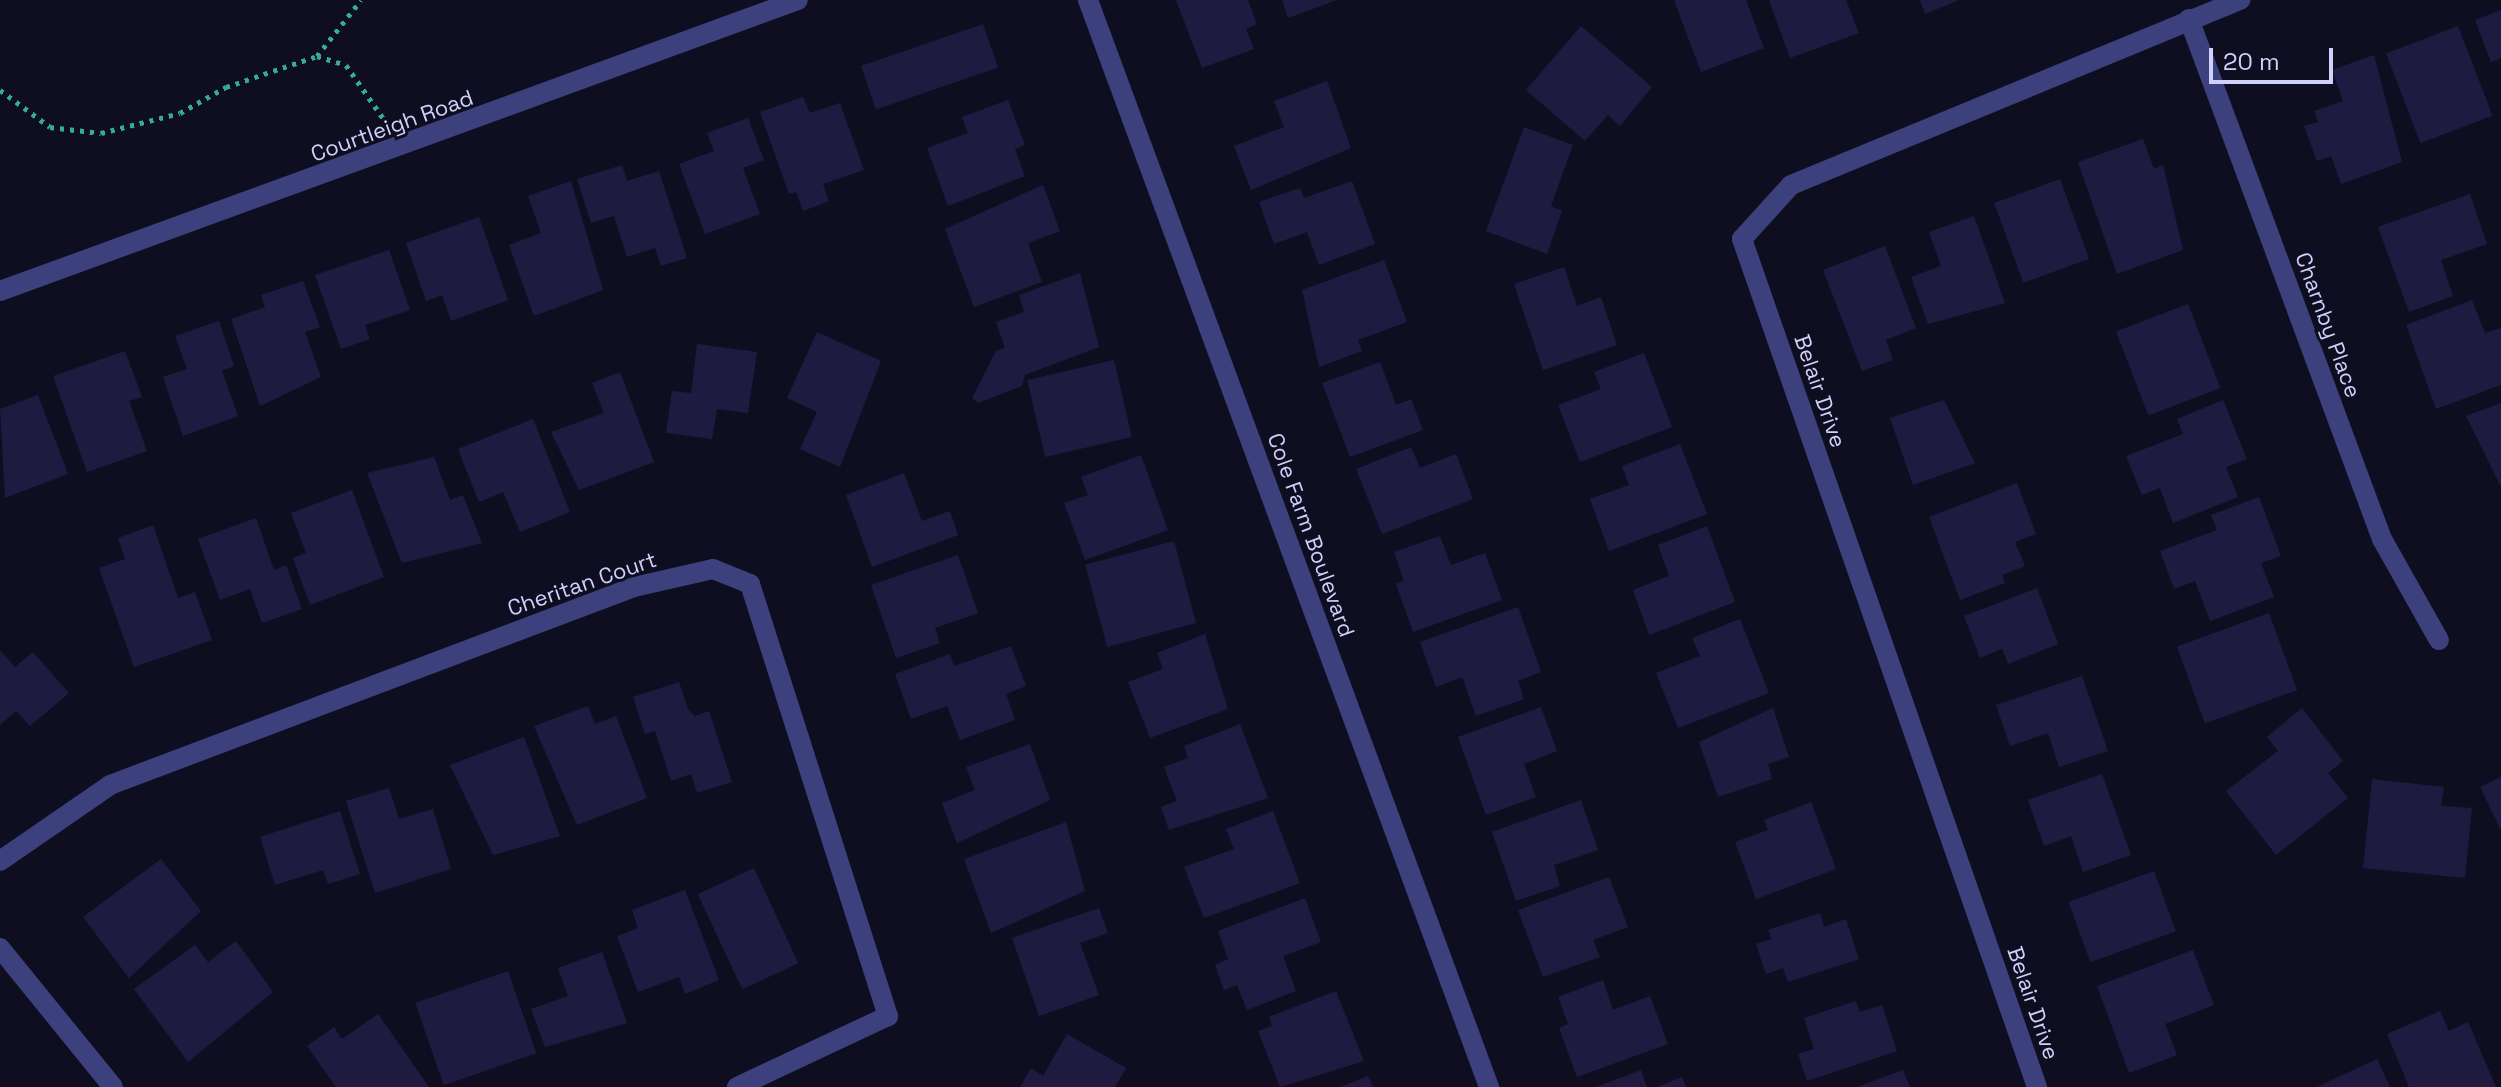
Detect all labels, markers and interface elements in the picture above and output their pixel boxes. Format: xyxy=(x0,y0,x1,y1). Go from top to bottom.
scale bar xyxy=(2213,32,2337,82)
text: 20 m xyxy=(2223,46,2280,77)
street label: Courtleigh Road xyxy=(307,84,477,168)
street label: Charnby Place xyxy=(2290,249,2366,401)
street label: Belair Drive xyxy=(1788,331,1852,451)
street label: Cole Farm Boulevard xyxy=(1262,430,1360,640)
street label: Cheritan Court xyxy=(504,546,660,622)
street label: Belair Drive xyxy=(2001,943,2065,1063)

